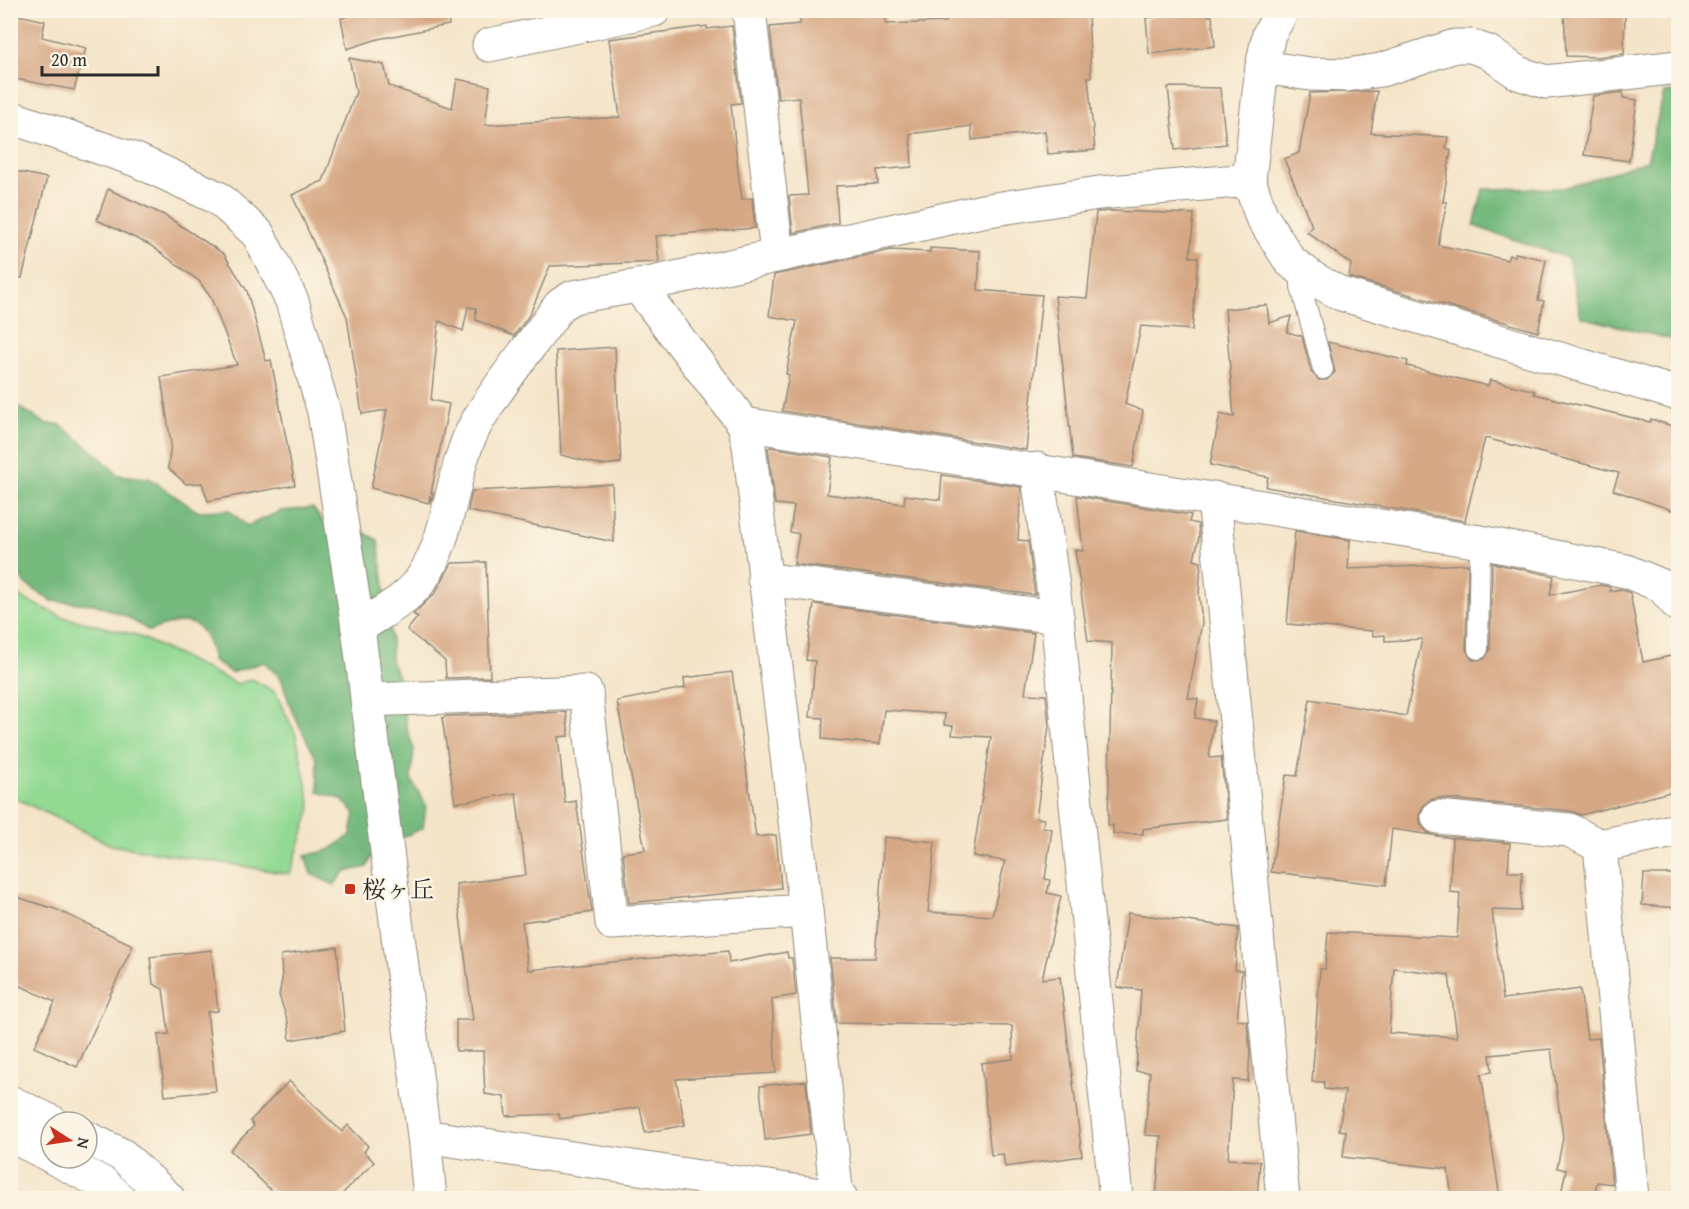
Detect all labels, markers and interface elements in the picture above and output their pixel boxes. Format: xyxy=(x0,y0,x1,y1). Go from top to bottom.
scale bar xyxy=(42,39,158,77)
text: 20 m xyxy=(51,46,87,73)
place label: 桜ヶ丘 xyxy=(362,872,434,907)
marker: 桜ヶ丘 xyxy=(343,882,357,896)
north arrow xyxy=(39,1110,99,1170)
text: N xyxy=(71,1135,97,1151)

